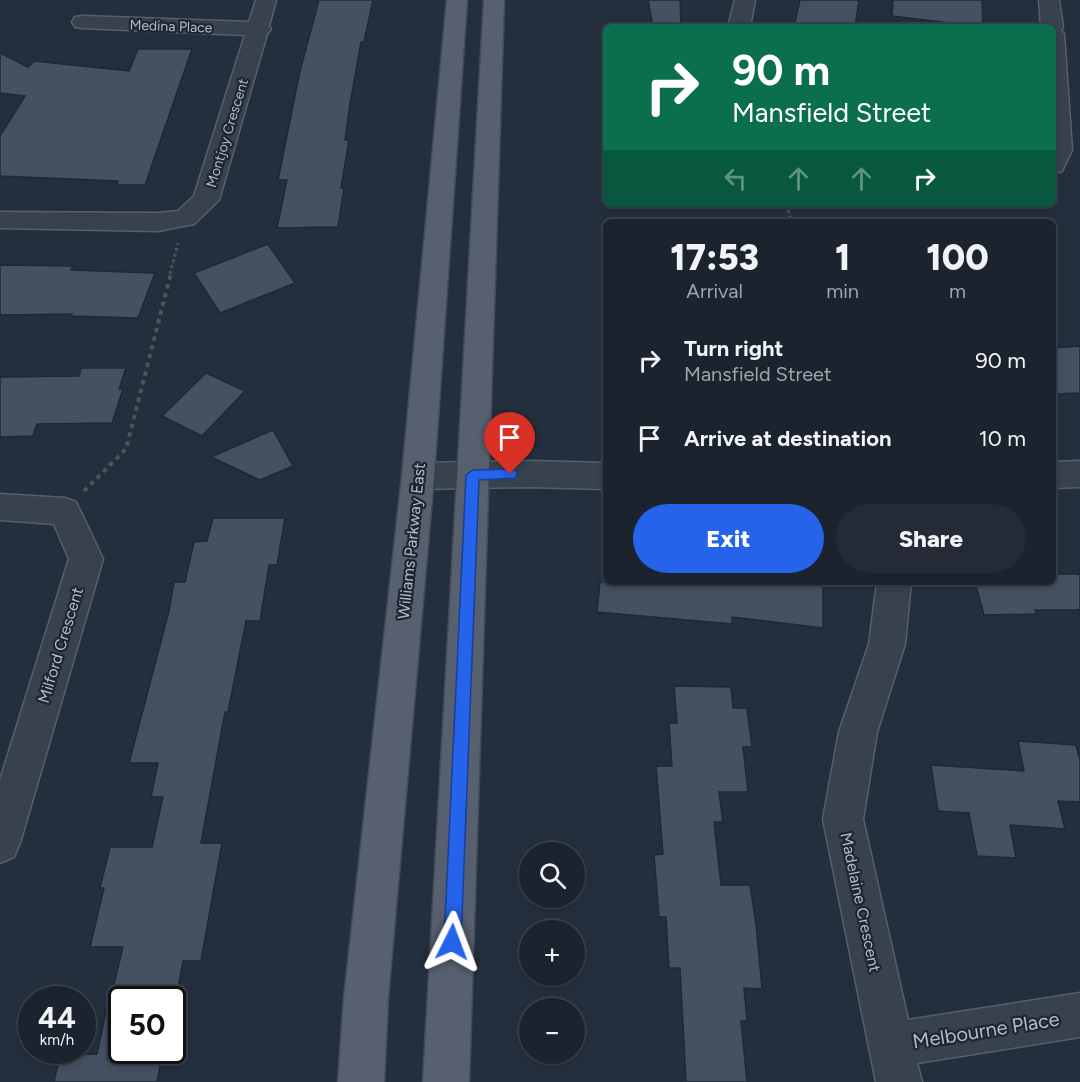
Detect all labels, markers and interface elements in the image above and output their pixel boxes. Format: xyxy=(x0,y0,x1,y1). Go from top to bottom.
street label: Medina Place xyxy=(129,17,213,36)
text: 90 m xyxy=(732,45,830,96)
icon: right xyxy=(633,48,711,126)
street label: Montjoy Crescent xyxy=(203,77,252,190)
text: Mansfield Street xyxy=(732,96,931,129)
icon: left xyxy=(719,162,752,195)
icon: ahead xyxy=(782,162,815,195)
icon: ahead xyxy=(845,162,878,195)
icon: right xyxy=(908,162,941,195)
text: 17:53 xyxy=(670,236,759,279)
text: 1 xyxy=(835,236,850,279)
text: 100 xyxy=(926,236,989,279)
text: Arrival xyxy=(686,279,743,303)
text: min xyxy=(826,279,859,303)
text: m xyxy=(949,279,966,303)
text: Turn right xyxy=(684,335,783,362)
icon: right xyxy=(633,344,666,377)
text: 90 m xyxy=(975,347,1026,374)
text: Mansfield Street xyxy=(684,362,832,386)
pin xyxy=(484,412,535,474)
icon: arrive xyxy=(493,421,526,454)
icon: arrive xyxy=(633,422,666,455)
text: Arrive at destination xyxy=(684,425,892,452)
text: 10 m xyxy=(979,425,1026,452)
street label: Williams Parkway East xyxy=(394,462,429,620)
button: Exit xyxy=(633,504,824,573)
button: Share xyxy=(836,504,1026,573)
street label: Milford Crescent xyxy=(34,585,87,705)
street label: Madelaine Crescent xyxy=(836,831,885,974)
map controls xyxy=(519,842,585,1064)
button: search xyxy=(519,842,585,908)
position arrow xyxy=(420,910,484,974)
button: + xyxy=(519,920,585,986)
speed limit sign: 50 xyxy=(108,986,186,1064)
button: − xyxy=(519,998,585,1064)
text: 44 xyxy=(38,999,76,1036)
street label: Melbourne Place xyxy=(911,1007,1061,1053)
text: km/h xyxy=(40,1031,74,1049)

